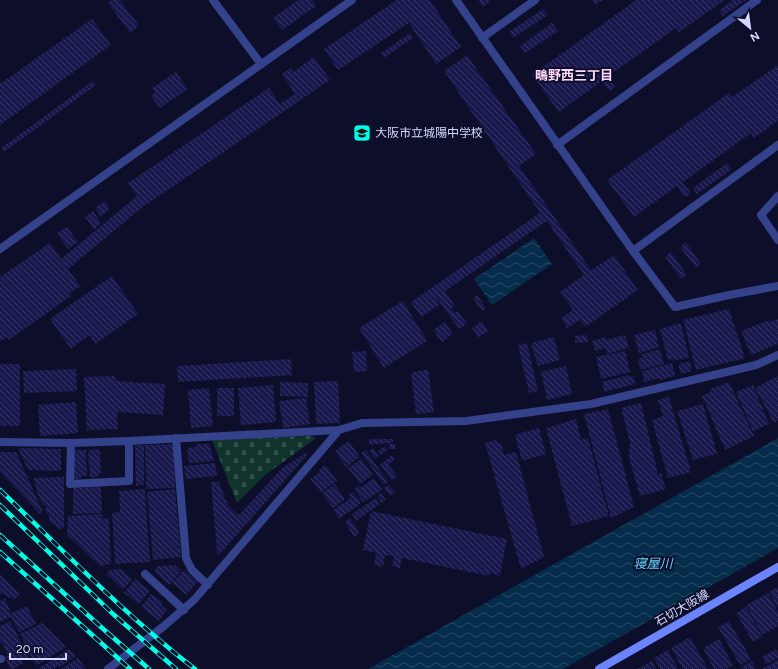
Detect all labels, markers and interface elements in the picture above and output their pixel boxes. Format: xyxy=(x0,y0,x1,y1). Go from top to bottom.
north arrow xyxy=(730,8,770,48)
text: N xyxy=(748,29,761,44)
district label: 鴫野西三丁目 xyxy=(535,68,613,83)
school or university icon: 大阪市立城陽中学校 xyxy=(352,123,372,143)
place label: 大阪市立城陽中学校 xyxy=(375,126,483,140)
water label: 寝屋川 xyxy=(633,556,674,571)
street label: 石切大阪線 xyxy=(653,587,711,629)
scale bar xyxy=(10,635,66,661)
text: 20 m xyxy=(16,642,44,656)

